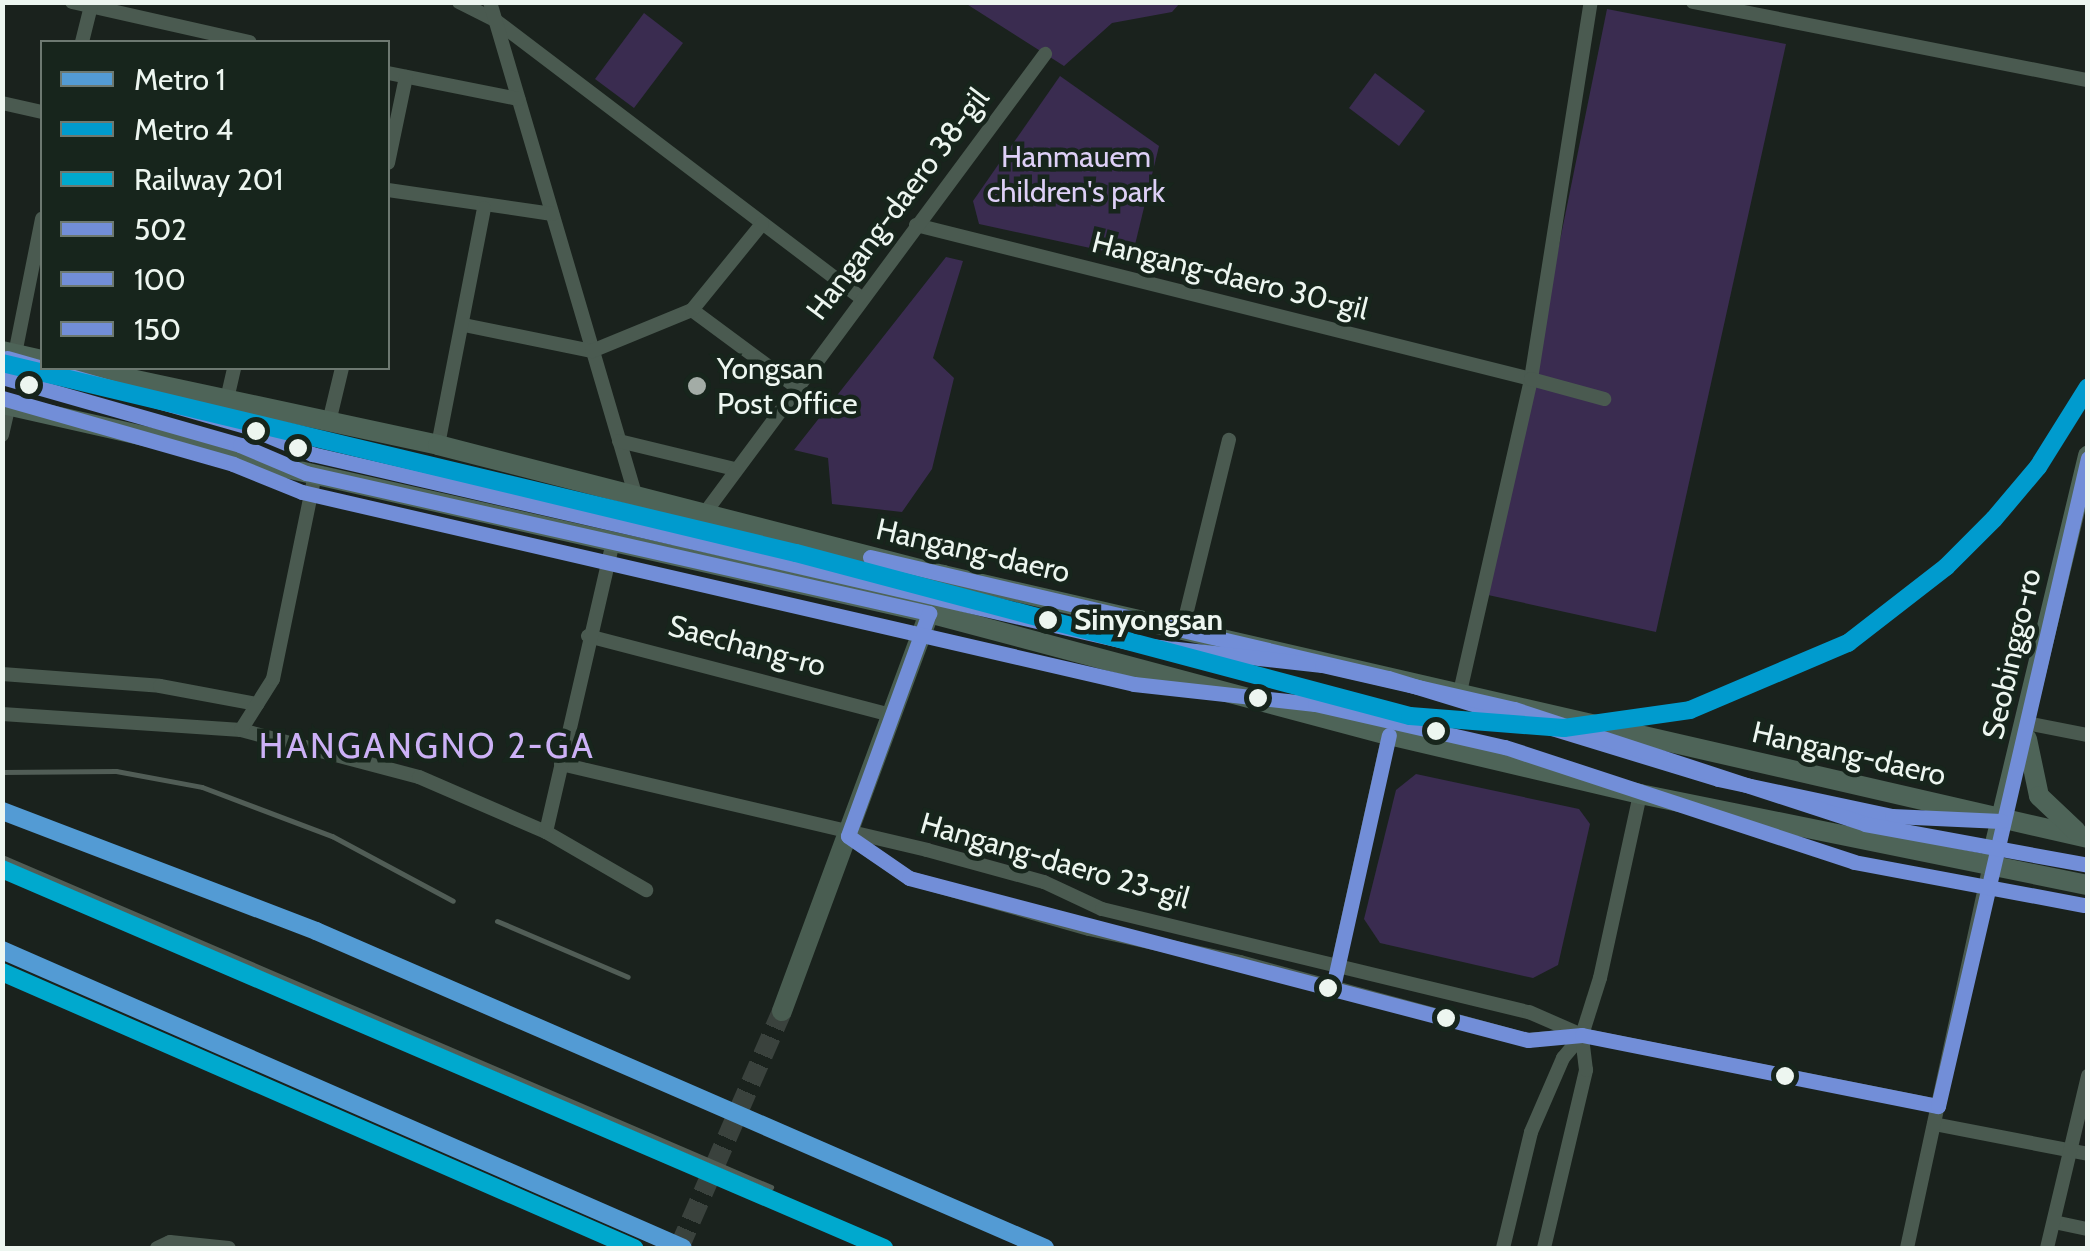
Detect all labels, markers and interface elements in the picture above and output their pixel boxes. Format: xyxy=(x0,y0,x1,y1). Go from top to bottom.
legend xyxy=(40,40,390,370)
text: Metro 1 xyxy=(134,61,226,98)
street label: Hangang-daero 38-gil xyxy=(799,81,997,327)
text: Metro 4 xyxy=(134,111,233,148)
park label: Hanmauem children's park xyxy=(987,139,1165,210)
text: Railway 201 xyxy=(134,161,283,198)
text: 502 xyxy=(134,211,187,248)
street label: Hangang-daero 30-gil xyxy=(1088,224,1372,328)
text: 100 xyxy=(134,261,186,298)
text: 150 xyxy=(134,311,181,348)
place label: Yongsan Post Office xyxy=(717,351,857,422)
unlabelled marker xyxy=(19,375,39,395)
marker: Yongsan Post Office xyxy=(686,375,708,397)
unlabelled marker xyxy=(246,421,266,441)
unlabelled marker xyxy=(288,438,308,458)
street label: Hangang-daero xyxy=(873,511,1073,591)
street label: Seobinggo-ro xyxy=(1975,565,2049,743)
place label: Sinyongsan xyxy=(1074,602,1223,638)
marker: Sinyongsan xyxy=(1031,603,1065,637)
street label: Saechang-ro xyxy=(664,608,830,684)
unlabelled marker xyxy=(1248,688,1268,708)
street label: Hangang-daero xyxy=(1749,714,1949,794)
unlabelled marker xyxy=(1426,721,1446,741)
district label: HANGANGNO 2-GA xyxy=(259,725,595,767)
street label: Hangang-daero 23-gil xyxy=(916,805,1194,917)
unlabelled marker xyxy=(1318,978,1338,998)
unlabelled marker xyxy=(1436,1008,1456,1028)
unlabelled marker xyxy=(1775,1066,1795,1086)

